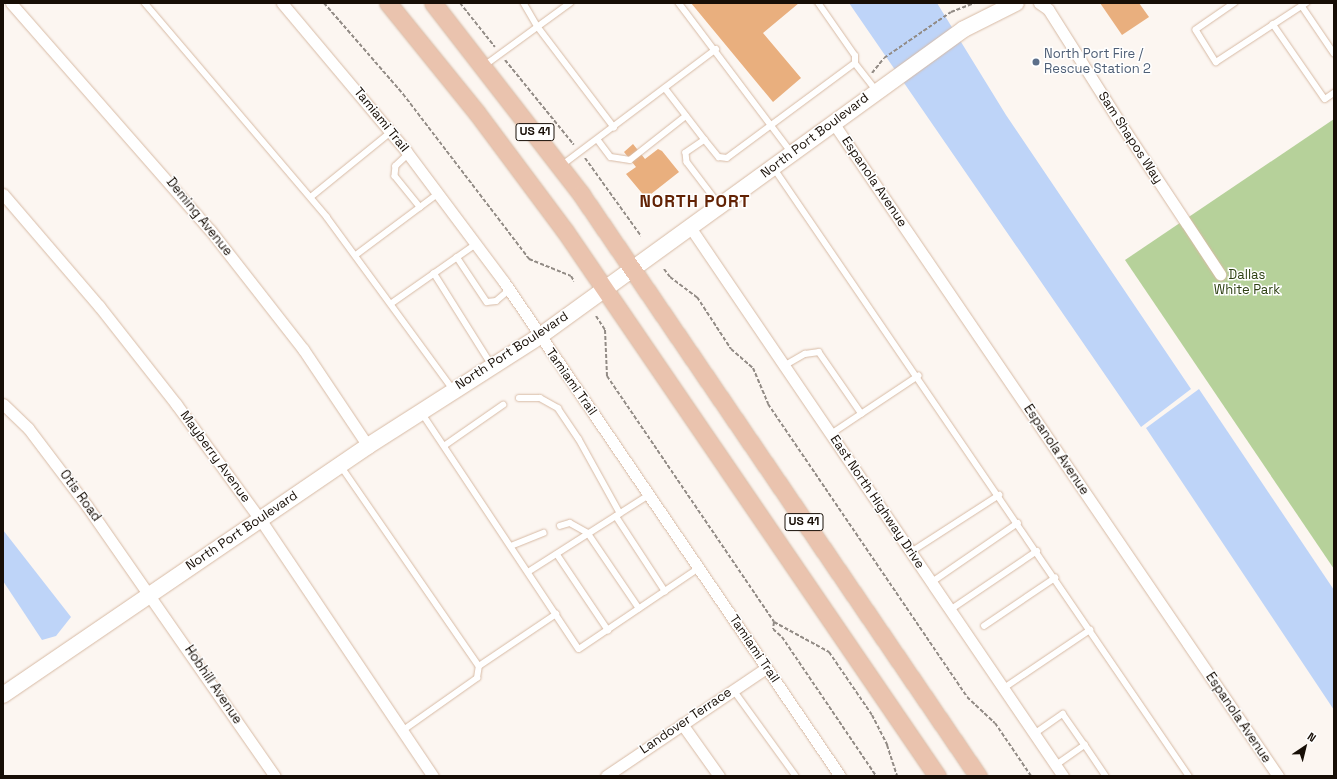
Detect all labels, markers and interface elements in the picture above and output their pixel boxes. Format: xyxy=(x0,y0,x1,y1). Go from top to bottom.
place label: North Port Fire / Rescue Station 2 xyxy=(1044,47,1151,78)
marker: North Port Fire / Rescue Station 2 xyxy=(1031,57,1041,67)
street label: Tamiami Trail xyxy=(350,85,412,155)
street label: Sam Shapos Way xyxy=(1094,89,1166,187)
street label: North Port Boulevard xyxy=(758,90,872,182)
road number: US 41 xyxy=(515,122,555,142)
street label: Espanola Avenue xyxy=(838,134,910,230)
street label: Deming Avenue xyxy=(163,175,235,259)
district label: NORTH PORT xyxy=(639,192,751,212)
park label: Dallas White Park xyxy=(1214,268,1280,299)
street label: North Port Boulevard xyxy=(453,309,571,393)
street label: Tamiami Trail xyxy=(542,345,600,419)
street label: Espanola Avenue xyxy=(1020,402,1092,498)
street label: Mayberry Avenue xyxy=(176,408,254,506)
street label: East North Highway Drive xyxy=(826,432,928,572)
street label: Otis Road xyxy=(56,467,104,525)
street label: North Port Boulevard xyxy=(183,488,301,574)
road number: US 41 xyxy=(784,512,824,532)
street label: Tamiami Trail xyxy=(726,612,782,686)
street label: Hobhill Avenue xyxy=(181,643,245,727)
street label: Espanola Avenue xyxy=(1202,670,1274,766)
street label: Landover Terrace xyxy=(637,684,735,758)
north arrow xyxy=(1285,727,1325,767)
text: N xyxy=(1305,729,1319,745)

